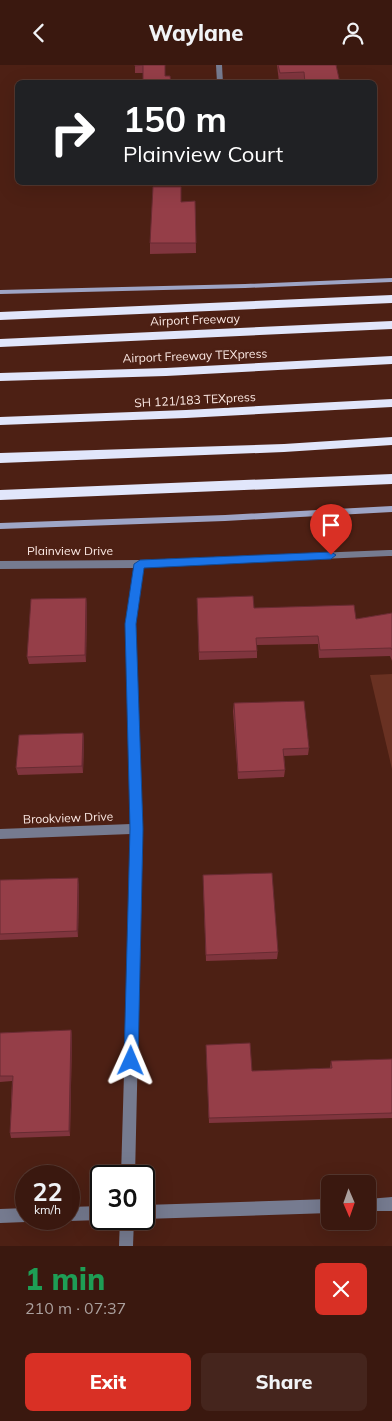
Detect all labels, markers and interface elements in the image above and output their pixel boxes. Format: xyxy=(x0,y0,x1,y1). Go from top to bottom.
icon: back xyxy=(25,19,53,47)
text: Waylane xyxy=(149,19,243,47)
icon: person xyxy=(339,19,367,47)
text: 150 m xyxy=(123,97,227,141)
icon: right xyxy=(40,100,105,165)
text: Plainview Court xyxy=(123,140,283,168)
street label: Airport Freeway xyxy=(150,310,241,329)
street label: Airport Freeway TEXpress xyxy=(122,345,268,366)
street label: SH 121/183 TEXpress xyxy=(134,389,256,410)
pin xyxy=(310,504,352,555)
icon: arrive xyxy=(317,511,345,539)
street label: Plainview Drive xyxy=(27,543,113,558)
street label: Brookview Drive xyxy=(23,808,113,827)
position arrow xyxy=(104,1034,156,1086)
speed limit sign: 30 xyxy=(90,1165,155,1230)
north arrow xyxy=(321,1175,376,1230)
map controls xyxy=(321,1175,376,1230)
text: 22 xyxy=(32,1176,63,1207)
text: km/h xyxy=(34,1202,61,1217)
text: 1 min xyxy=(25,1260,105,1298)
button: close xyxy=(315,1263,367,1315)
text: 210 m · 07:37 xyxy=(25,1298,126,1318)
button: Exit xyxy=(25,1353,191,1411)
button: Share xyxy=(201,1353,367,1411)

